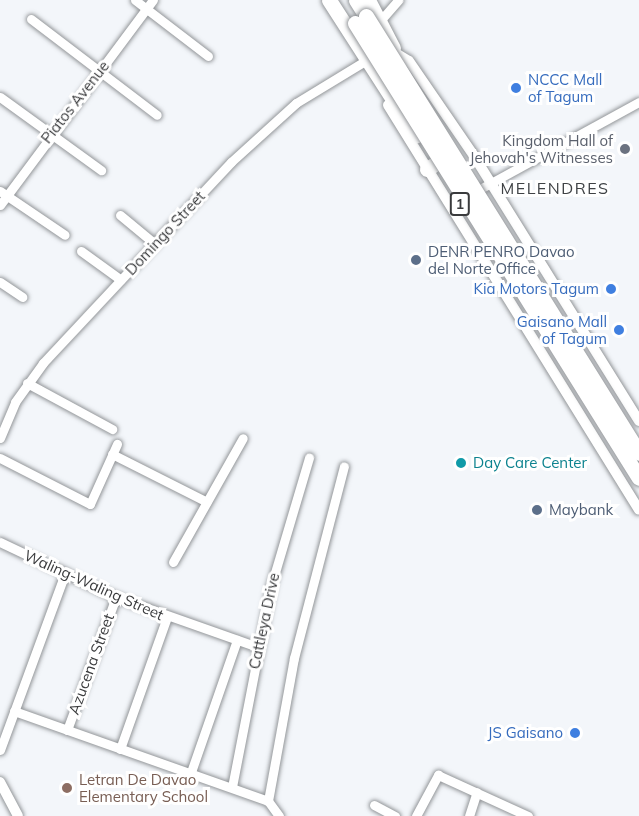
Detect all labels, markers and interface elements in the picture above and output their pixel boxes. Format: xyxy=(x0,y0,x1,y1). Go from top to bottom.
street label: Piatos Avenue xyxy=(37,57,113,147)
place label: NCCC Mall of Tagum xyxy=(528,70,602,105)
marker: NCCC Mall of Tagum xyxy=(509,81,523,95)
place label: Kingdom Hall of Jehovah's Witnesses xyxy=(469,131,613,166)
marker: Kingdom Hall of Jehovah's Witnesses xyxy=(618,142,632,156)
district label: MELENDRES xyxy=(501,178,609,198)
street label: Domingo Street xyxy=(121,187,209,279)
road number: 1 xyxy=(450,193,470,215)
place label: DENR PENRO Davao del Norte Office xyxy=(428,242,575,277)
marker: DENR PENRO Davao del Norte Office xyxy=(409,253,423,267)
place label: Kia Motors Tagum xyxy=(473,280,599,298)
marker: Kia Motors Tagum xyxy=(604,282,618,296)
place label: Gaisano Mall of Tagum xyxy=(517,312,607,347)
marker: Gaisano Mall of Tagum xyxy=(612,323,626,337)
place label: Day Care Center xyxy=(473,454,587,472)
marker: Day Care Center xyxy=(454,456,468,470)
place label: Maybank xyxy=(549,501,613,519)
marker: Maybank xyxy=(530,503,544,517)
street label: Waling-Waling Street xyxy=(22,546,166,624)
street label: Cattleya Drive xyxy=(245,571,283,671)
street label: Azucena Street xyxy=(64,611,118,717)
place label: JS Gaisano xyxy=(487,724,563,742)
marker: JS Gaisano xyxy=(568,726,582,740)
place label: Letran De Davao Elementary School xyxy=(79,770,208,805)
marker: Letran De Davao Elementary School xyxy=(60,781,74,795)

